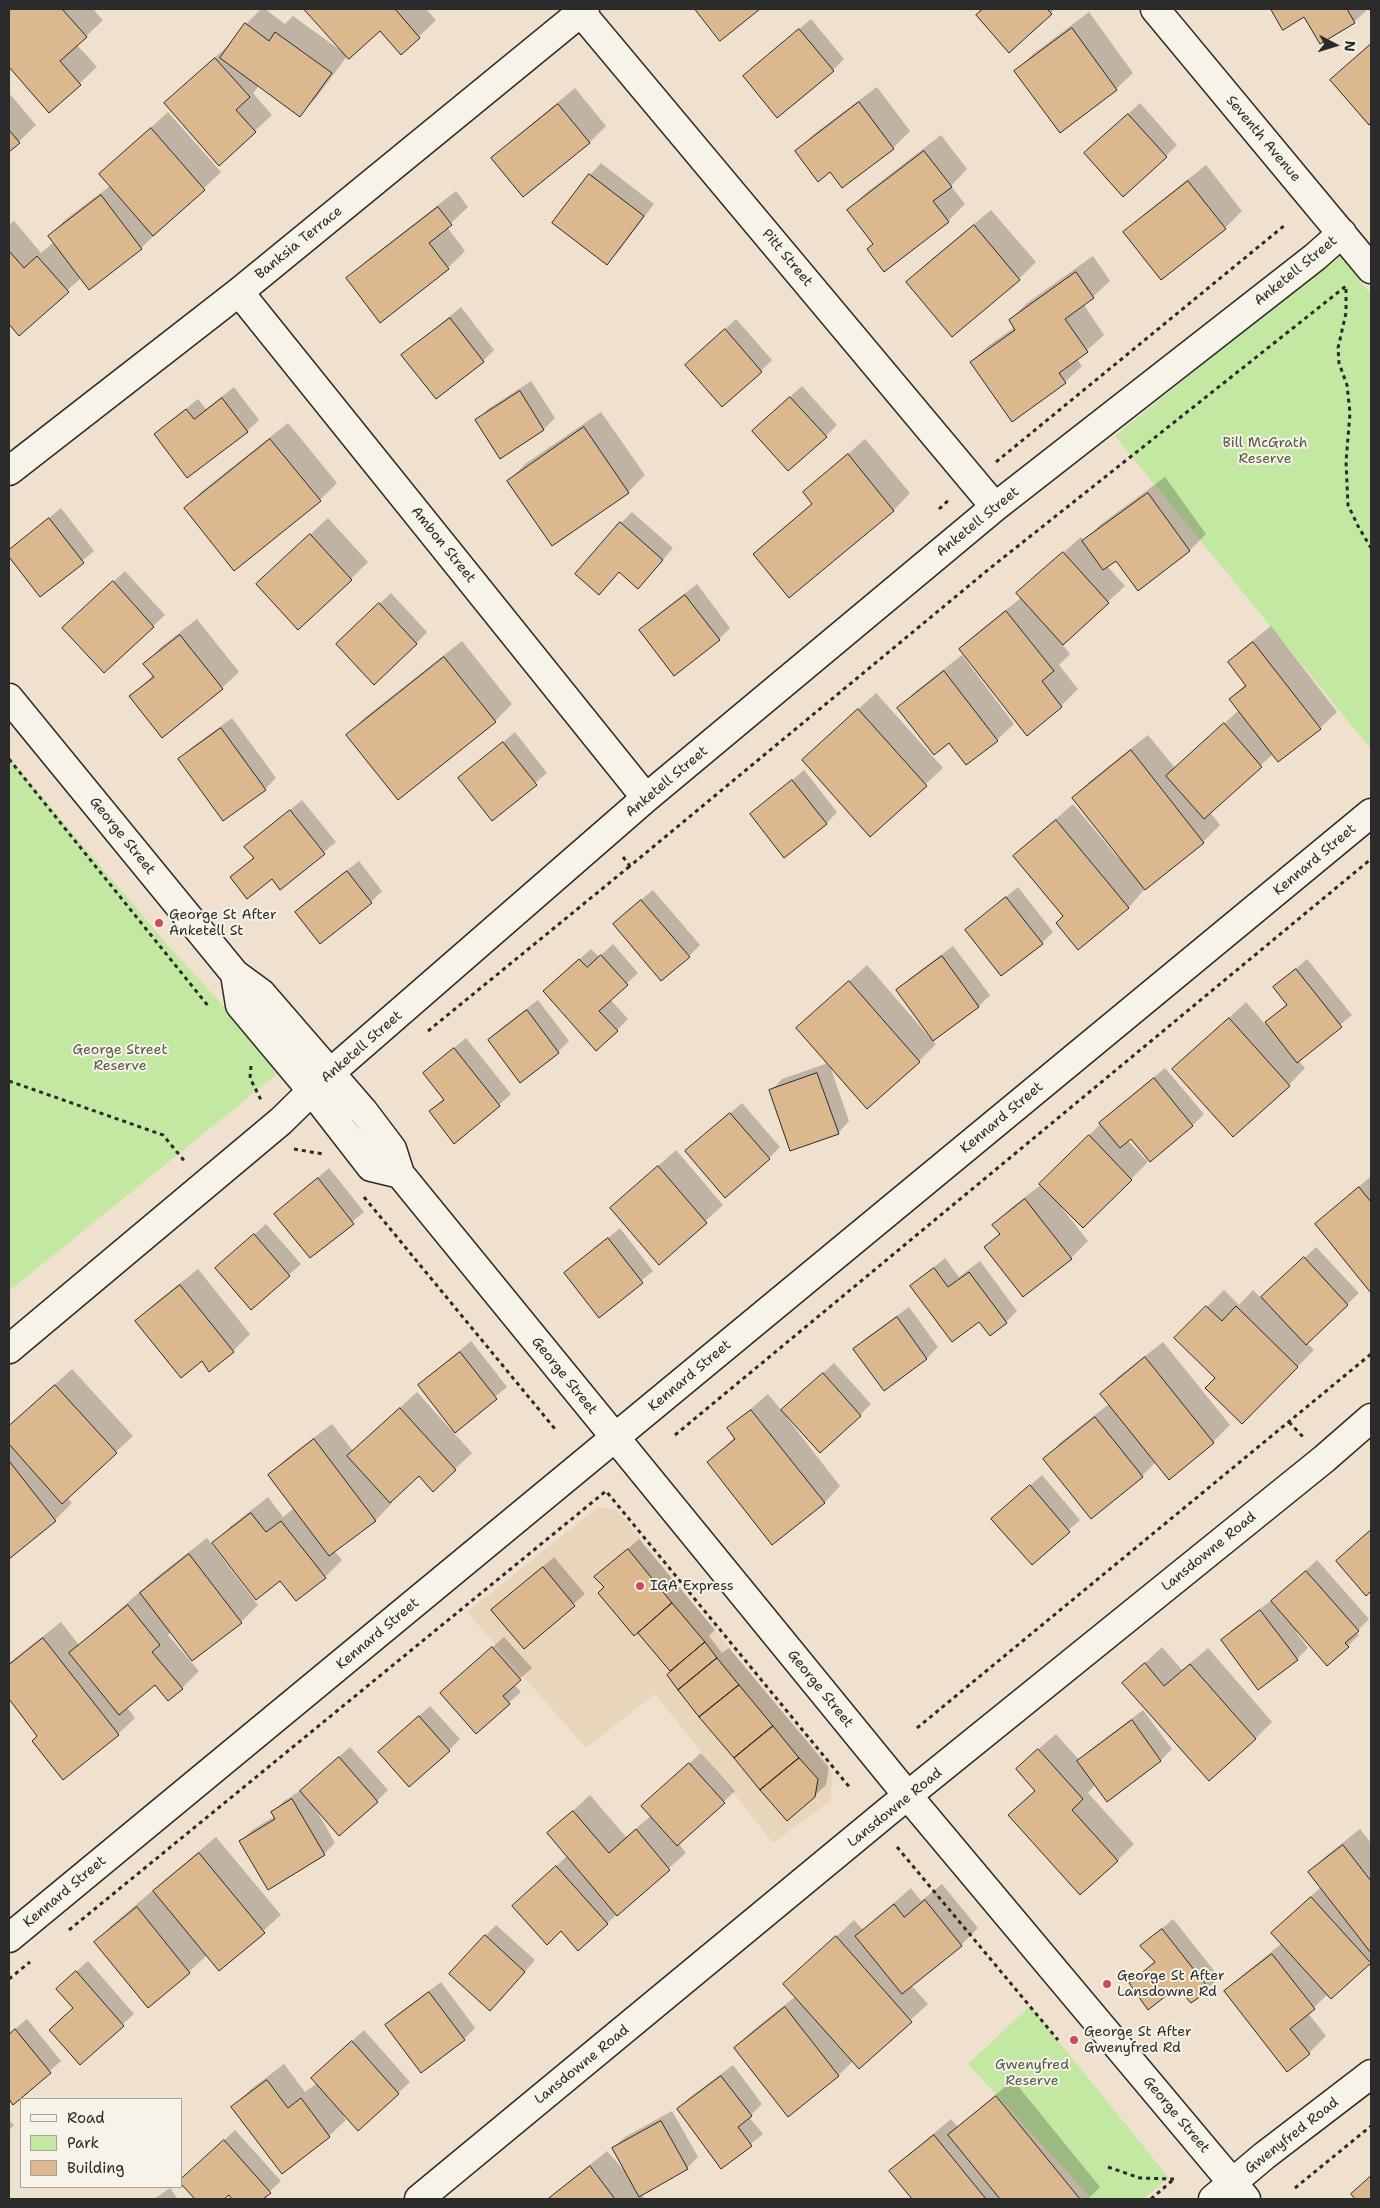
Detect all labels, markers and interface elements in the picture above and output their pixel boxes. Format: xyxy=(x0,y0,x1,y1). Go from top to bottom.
north arrow xyxy=(1310,20,1360,70)
text: N xyxy=(1340,40,1359,53)
street label: Seventh Avenue xyxy=(1222,92,1304,186)
street label: Banksia Terrace xyxy=(252,203,346,283)
street label: Pitt Street xyxy=(758,226,816,290)
street label: Anketell Street xyxy=(1251,232,1341,310)
park label: Bill McGrath Reserve xyxy=(1222,435,1308,468)
street label: Anketell Street xyxy=(933,483,1023,561)
street label: Ambon Street xyxy=(407,503,479,587)
street label: Anketell Street xyxy=(623,743,711,821)
street label: George Street xyxy=(86,794,158,878)
street label: Kennard Street xyxy=(1270,821,1360,899)
place label: George St After Anketell St xyxy=(169,907,277,940)
marker: George St After Anketell St xyxy=(153,917,165,929)
street label: Anketell Street xyxy=(318,1007,406,1087)
park label: George Street Reserve xyxy=(72,1042,168,1074)
street label: Kennard Street xyxy=(957,1079,1047,1157)
street label: George Street xyxy=(528,1334,600,1418)
street label: Kennard Street xyxy=(645,1337,735,1415)
street label: Lansdowne Road xyxy=(1158,1509,1260,1595)
place label: IGA Express xyxy=(650,1578,734,1594)
marker: IGA Express xyxy=(634,1580,646,1592)
street label: Kennard Street xyxy=(333,1595,423,1673)
street label: George Street xyxy=(784,1647,856,1731)
street label: Lansdowne Road xyxy=(844,1765,946,1851)
street label: Kennard Street xyxy=(20,1853,110,1931)
place label: George St After Lansdowne Rd xyxy=(1117,1968,1225,2000)
marker: George St After Lansdowne Rd xyxy=(1101,1978,1113,1990)
street label: Lansdowne Road xyxy=(531,2022,633,2108)
place label: George St After Gwenyfred Rd xyxy=(1084,2024,1192,2056)
marker: George St After Gwenyfred Rd xyxy=(1068,2034,1080,2046)
park label: Gwenyfred Reserve xyxy=(995,2057,1069,2090)
street label: George Street xyxy=(1139,2073,1213,2157)
street label: Gwenyfred Road xyxy=(1242,2094,1342,2178)
legend xyxy=(20,2098,182,2188)
text: Road xyxy=(67,2108,105,2128)
text: Park xyxy=(67,2133,99,2153)
text: Building xyxy=(67,2158,124,2178)

